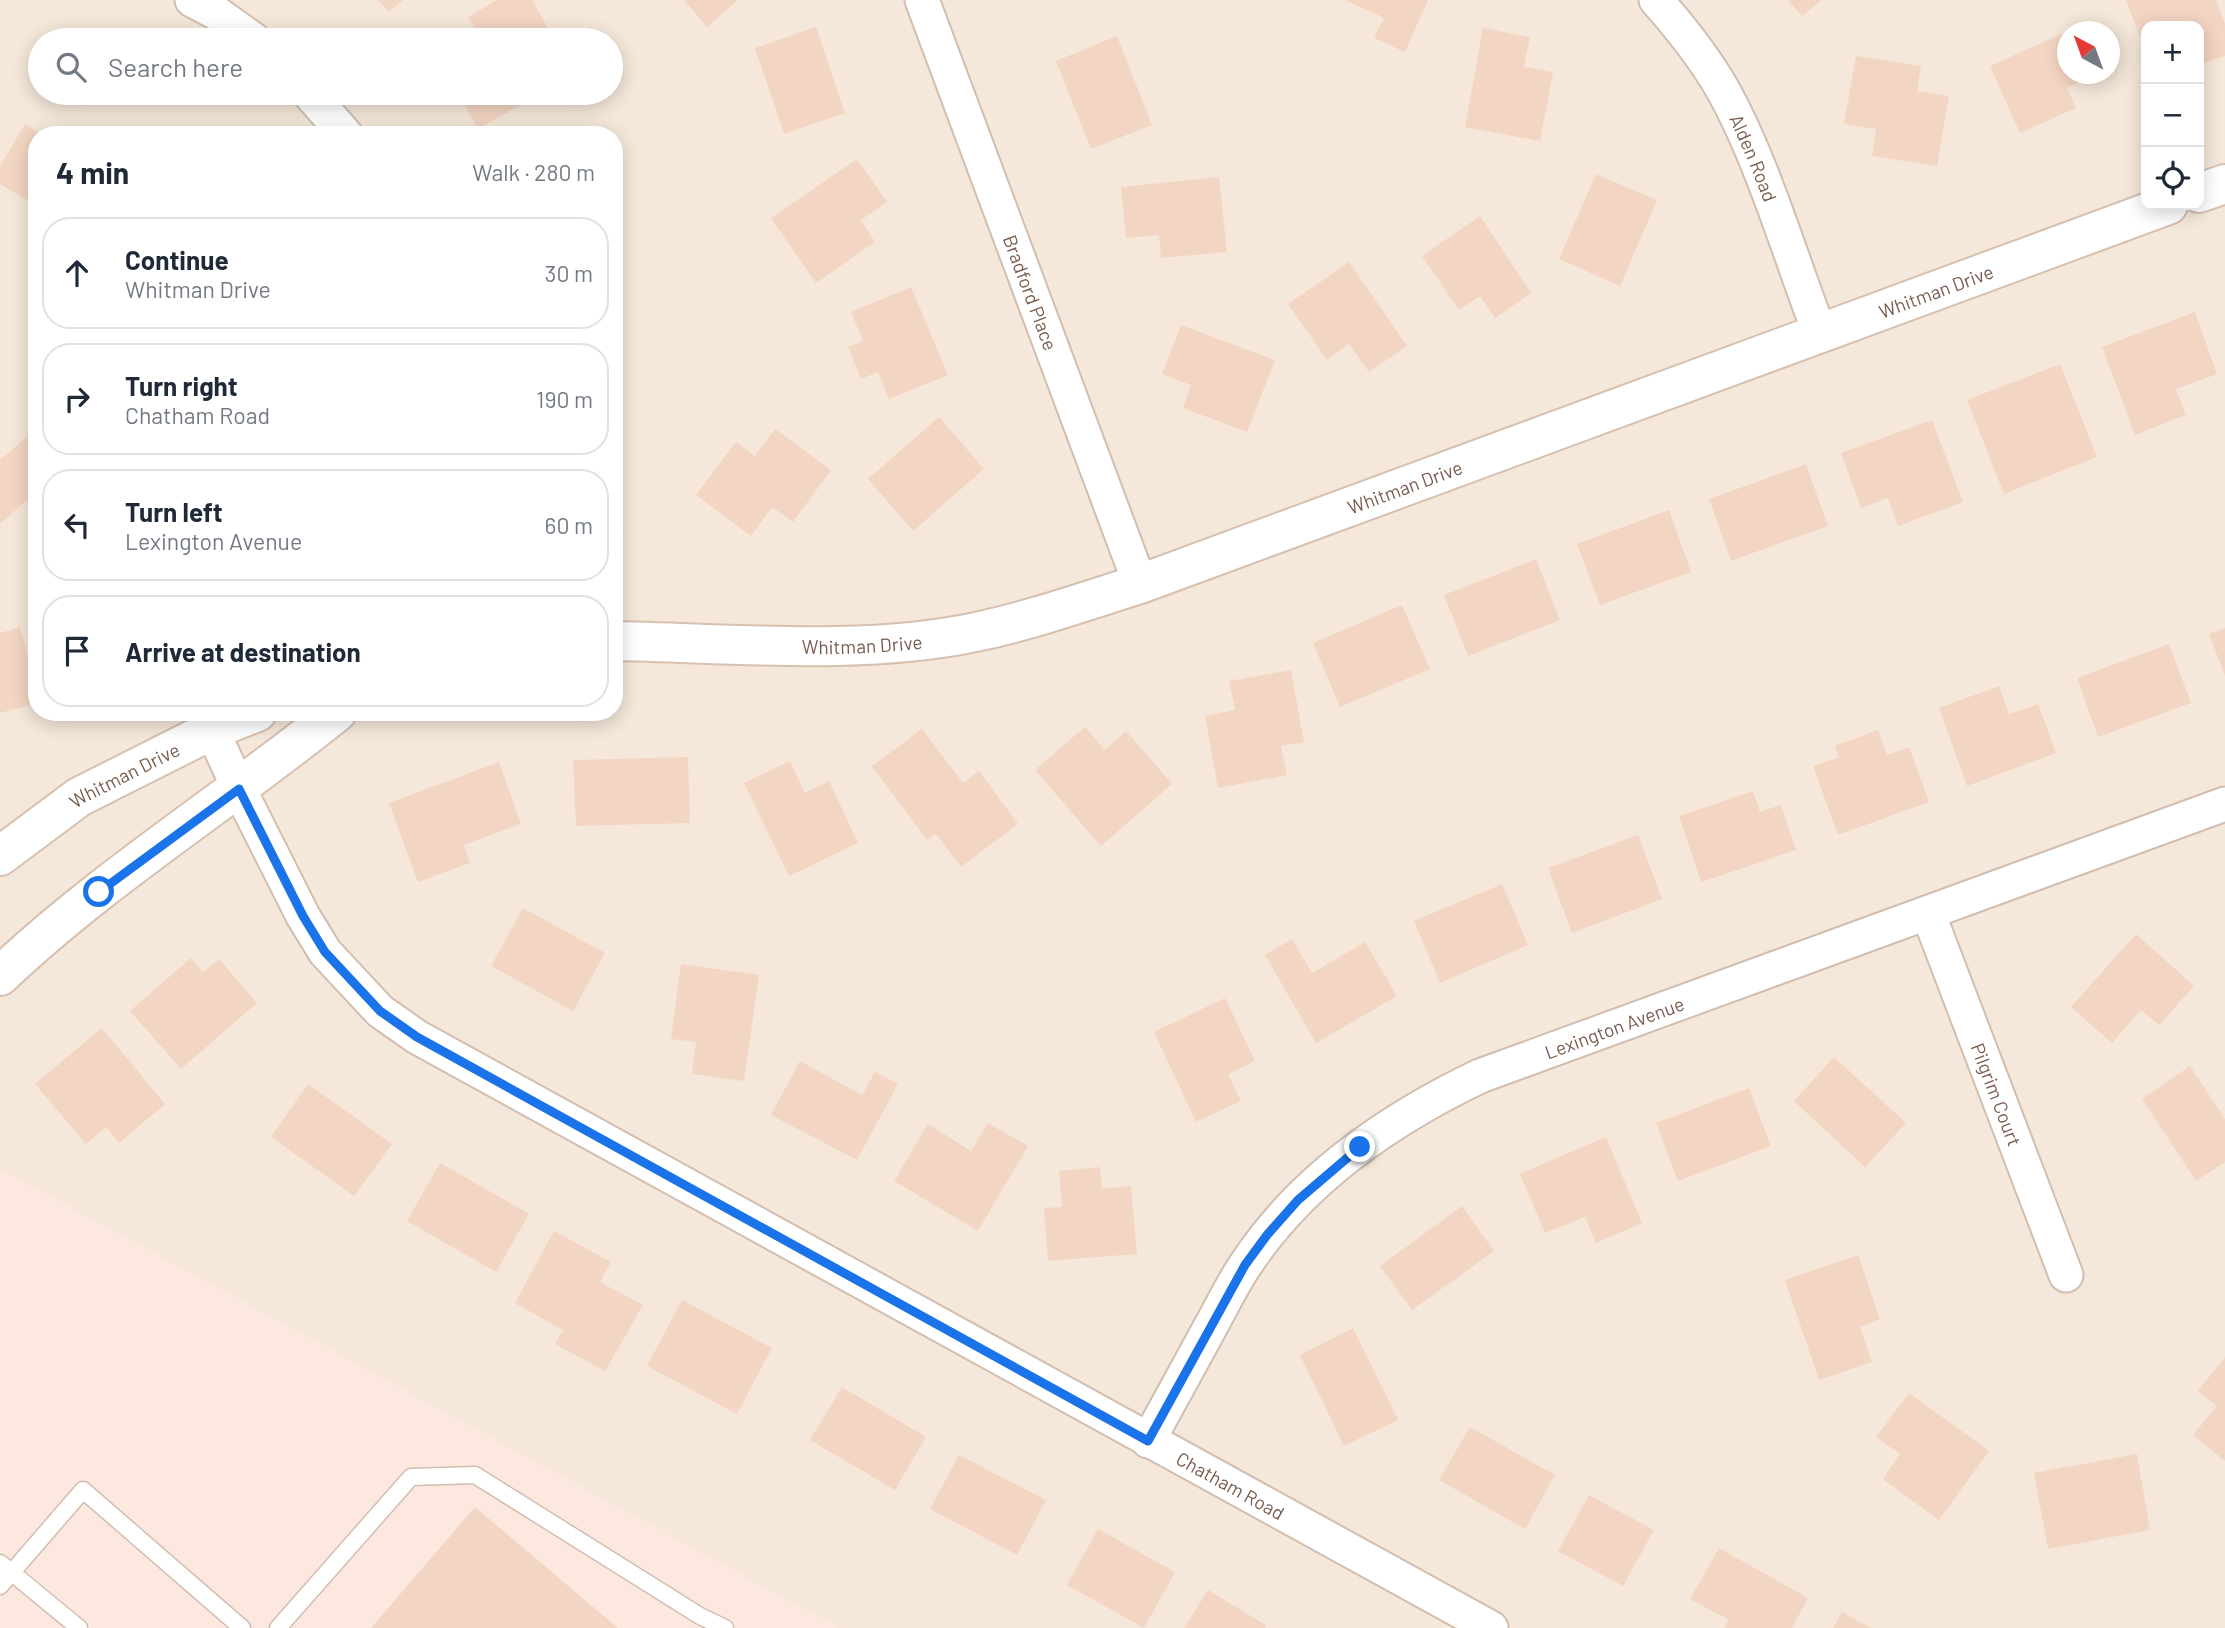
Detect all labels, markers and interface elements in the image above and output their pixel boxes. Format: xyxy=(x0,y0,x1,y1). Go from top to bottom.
north arrow xyxy=(2057,21,2120,84)
map controls xyxy=(2141,21,2204,210)
button: + xyxy=(2141,21,2204,84)
search box xyxy=(28,28,623,105)
icon: search xyxy=(52,48,90,86)
text: Search here xyxy=(108,51,243,82)
button: − xyxy=(2141,84,2204,147)
street label: Alden Road xyxy=(1726,110,1783,204)
button: locate xyxy=(2141,147,2204,210)
text: 4 min xyxy=(56,154,129,190)
text: Walk · 280 m xyxy=(472,158,595,186)
street label: Bradford Place xyxy=(999,231,1063,353)
text: Continue xyxy=(125,244,229,275)
icon: ahead xyxy=(58,254,96,292)
text: 30 m xyxy=(545,259,593,287)
street label: Whitman Drive xyxy=(1875,259,1996,322)
text: Whitman Drive xyxy=(125,275,271,303)
text: Turn right xyxy=(125,370,238,401)
icon: right xyxy=(58,380,96,418)
text: 190 m xyxy=(536,385,593,413)
text: Chatham Road xyxy=(125,401,270,429)
street label: Whitman Drive xyxy=(1344,455,1465,518)
text: Turn left xyxy=(125,496,223,527)
icon: left xyxy=(58,506,96,544)
text: 60 m xyxy=(545,511,593,539)
text: Lexington Avenue xyxy=(125,527,302,555)
street label: Whitman Drive xyxy=(802,629,923,658)
icon: arrive xyxy=(58,632,96,670)
text: Arrive at destination xyxy=(125,636,361,667)
street label: Whitman Drive xyxy=(64,737,183,812)
route start xyxy=(83,876,114,907)
street label: Lexington Avenue xyxy=(1541,991,1687,1063)
street label: Pilgrim Court xyxy=(1967,1040,2027,1149)
route end xyxy=(1344,1131,1375,1162)
street label: Chatham Road xyxy=(1173,1446,1289,1524)

